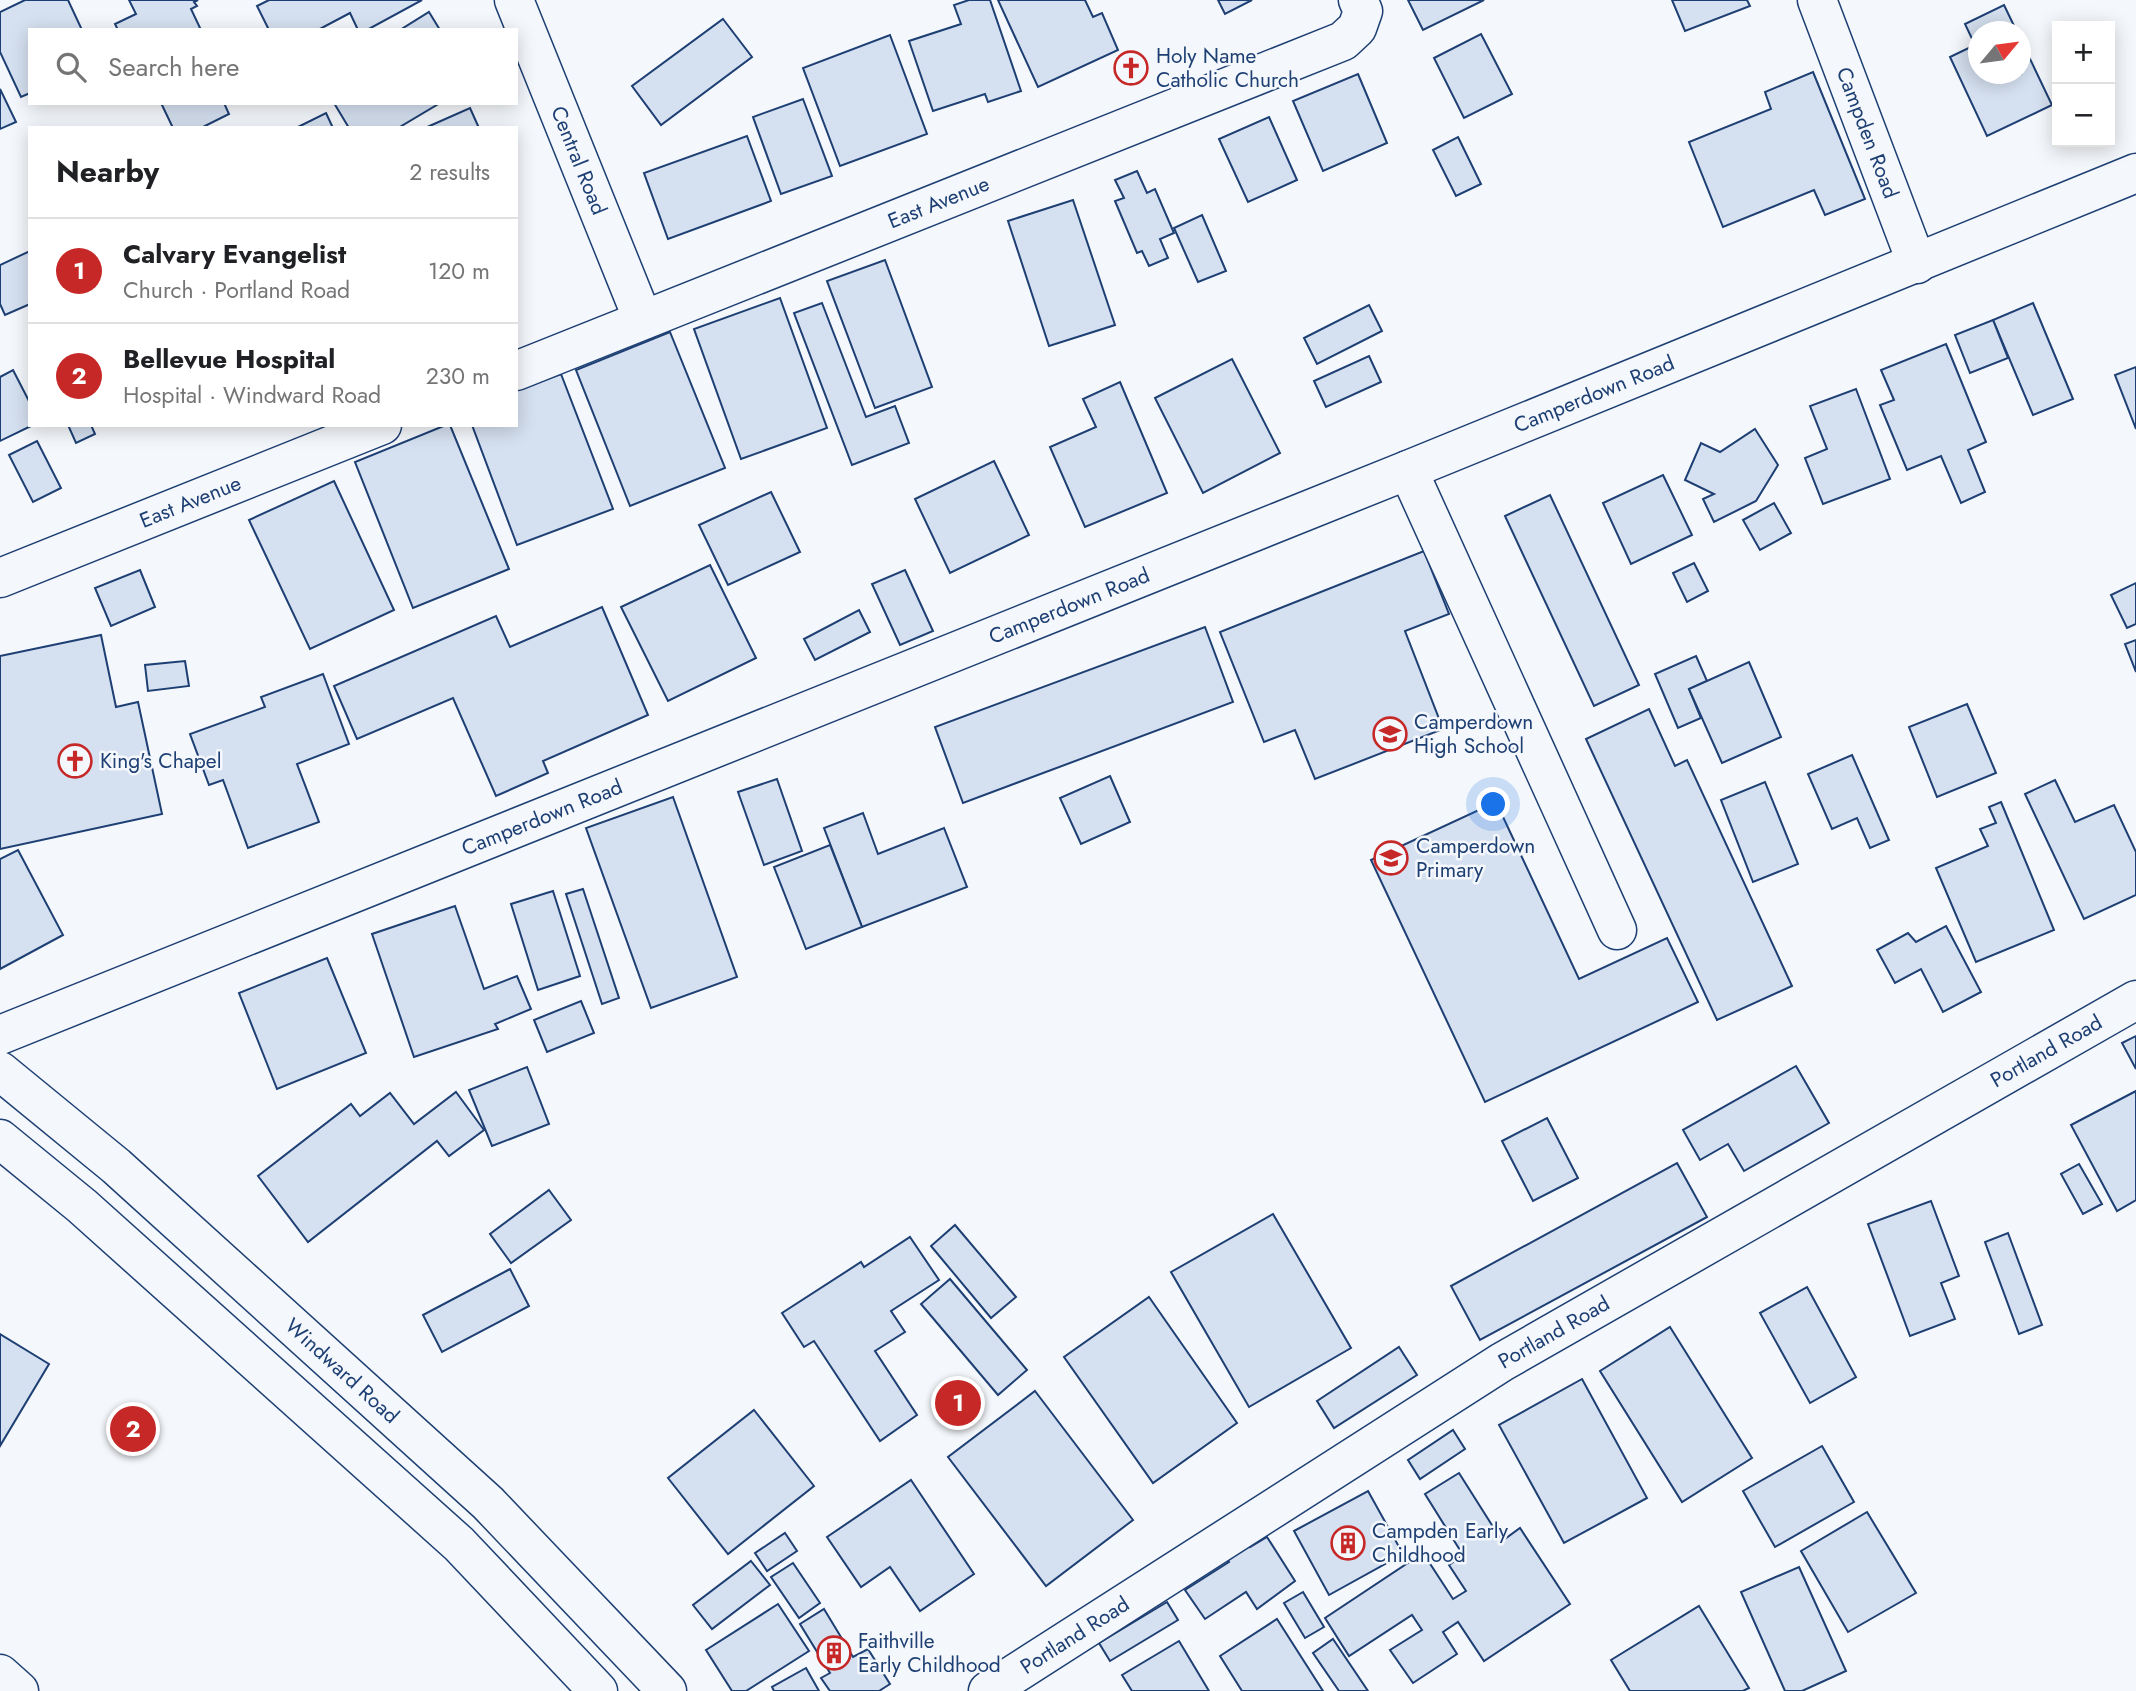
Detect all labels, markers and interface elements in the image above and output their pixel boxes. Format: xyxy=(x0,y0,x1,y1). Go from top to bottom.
north arrow xyxy=(1968,21,2031,84)
map controls xyxy=(2052,21,2115,147)
button: + xyxy=(2052,21,2115,84)
search box xyxy=(28,28,518,105)
place label: Holy Name Catholic Church xyxy=(1156,41,1299,95)
icon: search xyxy=(52,48,90,86)
text: Search here xyxy=(108,48,240,86)
church icon: Holy Name Catholic Church xyxy=(1112,49,1150,87)
street label: Campden Road xyxy=(1829,63,1906,203)
button: − xyxy=(2052,84,2115,147)
street label: Central Road xyxy=(543,101,614,219)
text: Nearby xyxy=(56,150,159,193)
text: 2 results xyxy=(409,155,490,189)
street label: East Avenue xyxy=(883,169,994,236)
text: Calvary Evangelist xyxy=(123,235,346,273)
text: 1 xyxy=(73,254,85,288)
text: 120 m xyxy=(428,254,490,288)
text: Church · Portland Road xyxy=(123,273,350,307)
text: Bellevue Hospital xyxy=(123,340,335,378)
street label: Camperdown Road xyxy=(1509,348,1679,440)
text: 2 xyxy=(71,359,87,393)
text: 230 m xyxy=(426,359,490,393)
text: Hospital · Windward Road xyxy=(123,378,381,412)
street label: East Avenue xyxy=(135,468,246,536)
street label: Camperdown Road xyxy=(984,560,1154,652)
place label: Camperdown High School xyxy=(1414,707,1533,761)
school or university icon: Camperdown High School xyxy=(1371,715,1409,753)
church icon: King's Chapel xyxy=(56,742,94,780)
place label: King's Chapel xyxy=(100,746,221,776)
street label: Camperdown Road xyxy=(457,772,627,863)
your location xyxy=(1476,787,1510,821)
place label: Camperdown Primary xyxy=(1416,831,1535,885)
school or university icon: Camperdown Primary xyxy=(1372,839,1410,877)
street label: Portland Road xyxy=(1985,1007,2108,1095)
street label: Portland Road xyxy=(1492,1289,1615,1376)
street label: Windward Road xyxy=(278,1311,406,1430)
pin: 1 xyxy=(935,1377,981,1429)
pin: 2 xyxy=(110,1403,156,1455)
place label: Campden Early Childhood xyxy=(1372,1516,1509,1570)
building icon: Campden Early Childhood xyxy=(1329,1524,1367,1562)
street label: Portland Road xyxy=(1014,1589,1135,1682)
place label: Faithville Early Childhood xyxy=(858,1626,1001,1680)
building icon: Faithville Early Childhood xyxy=(815,1634,853,1672)

